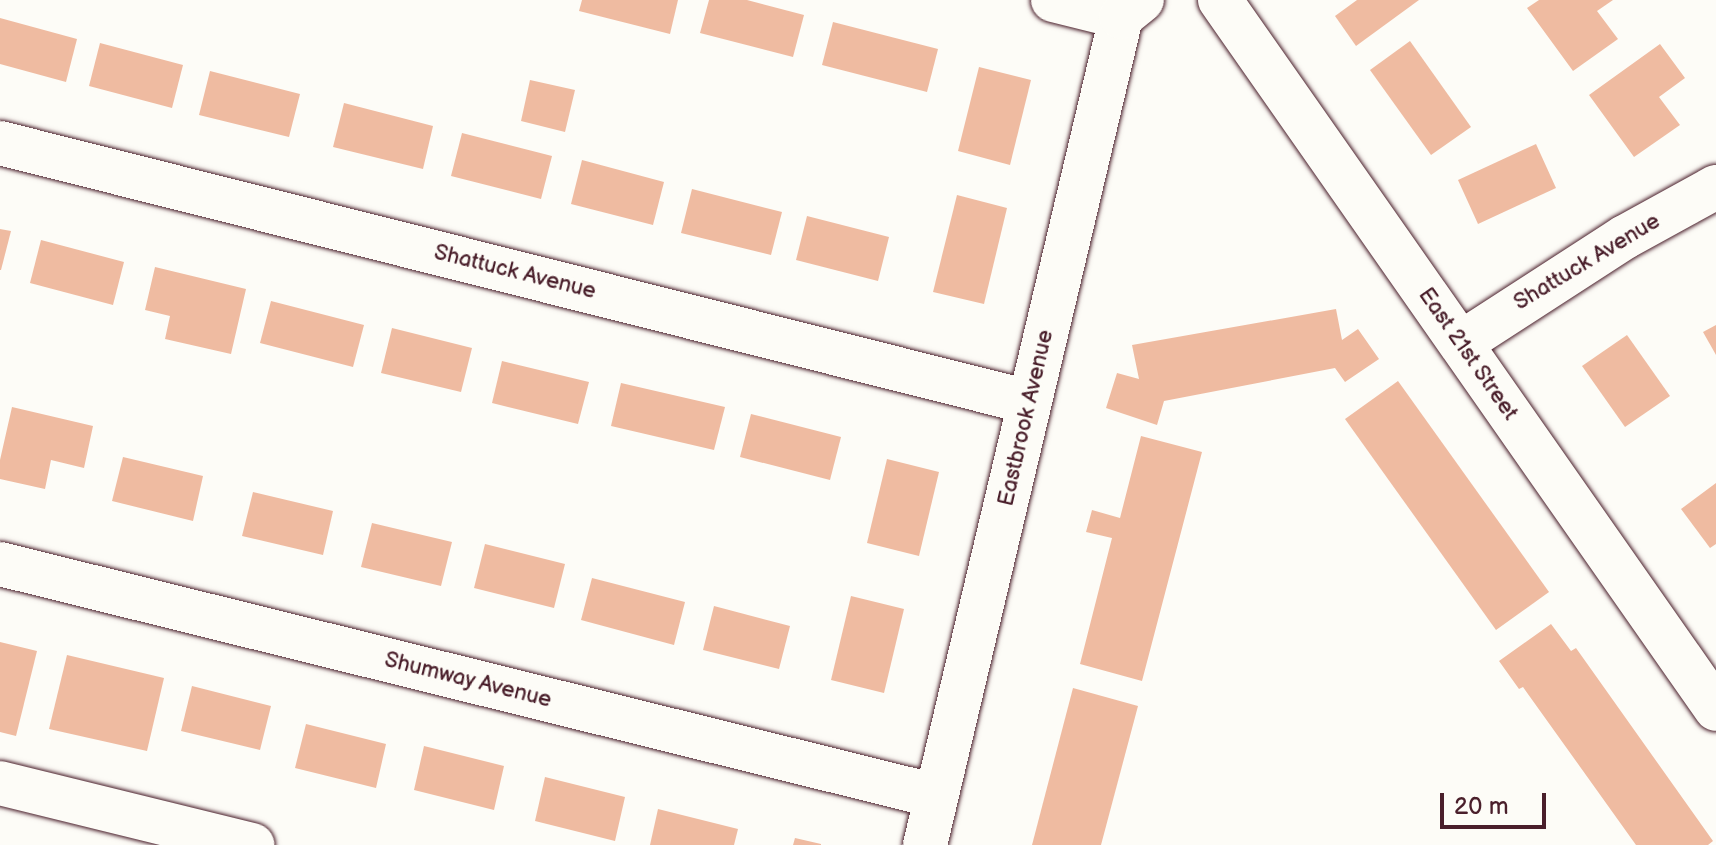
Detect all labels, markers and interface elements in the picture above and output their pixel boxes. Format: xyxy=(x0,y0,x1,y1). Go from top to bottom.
street label: Shattuck Avenue xyxy=(1509,208,1665,316)
street label: Shattuck Avenue xyxy=(431,239,599,305)
street label: East 21st Street xyxy=(1413,283,1523,425)
street label: Eastbrook Avenue xyxy=(993,327,1059,509)
street label: Shumway Avenue xyxy=(381,646,555,714)
scale bar xyxy=(1444,777,1550,827)
text: 20 m xyxy=(1454,792,1509,821)

